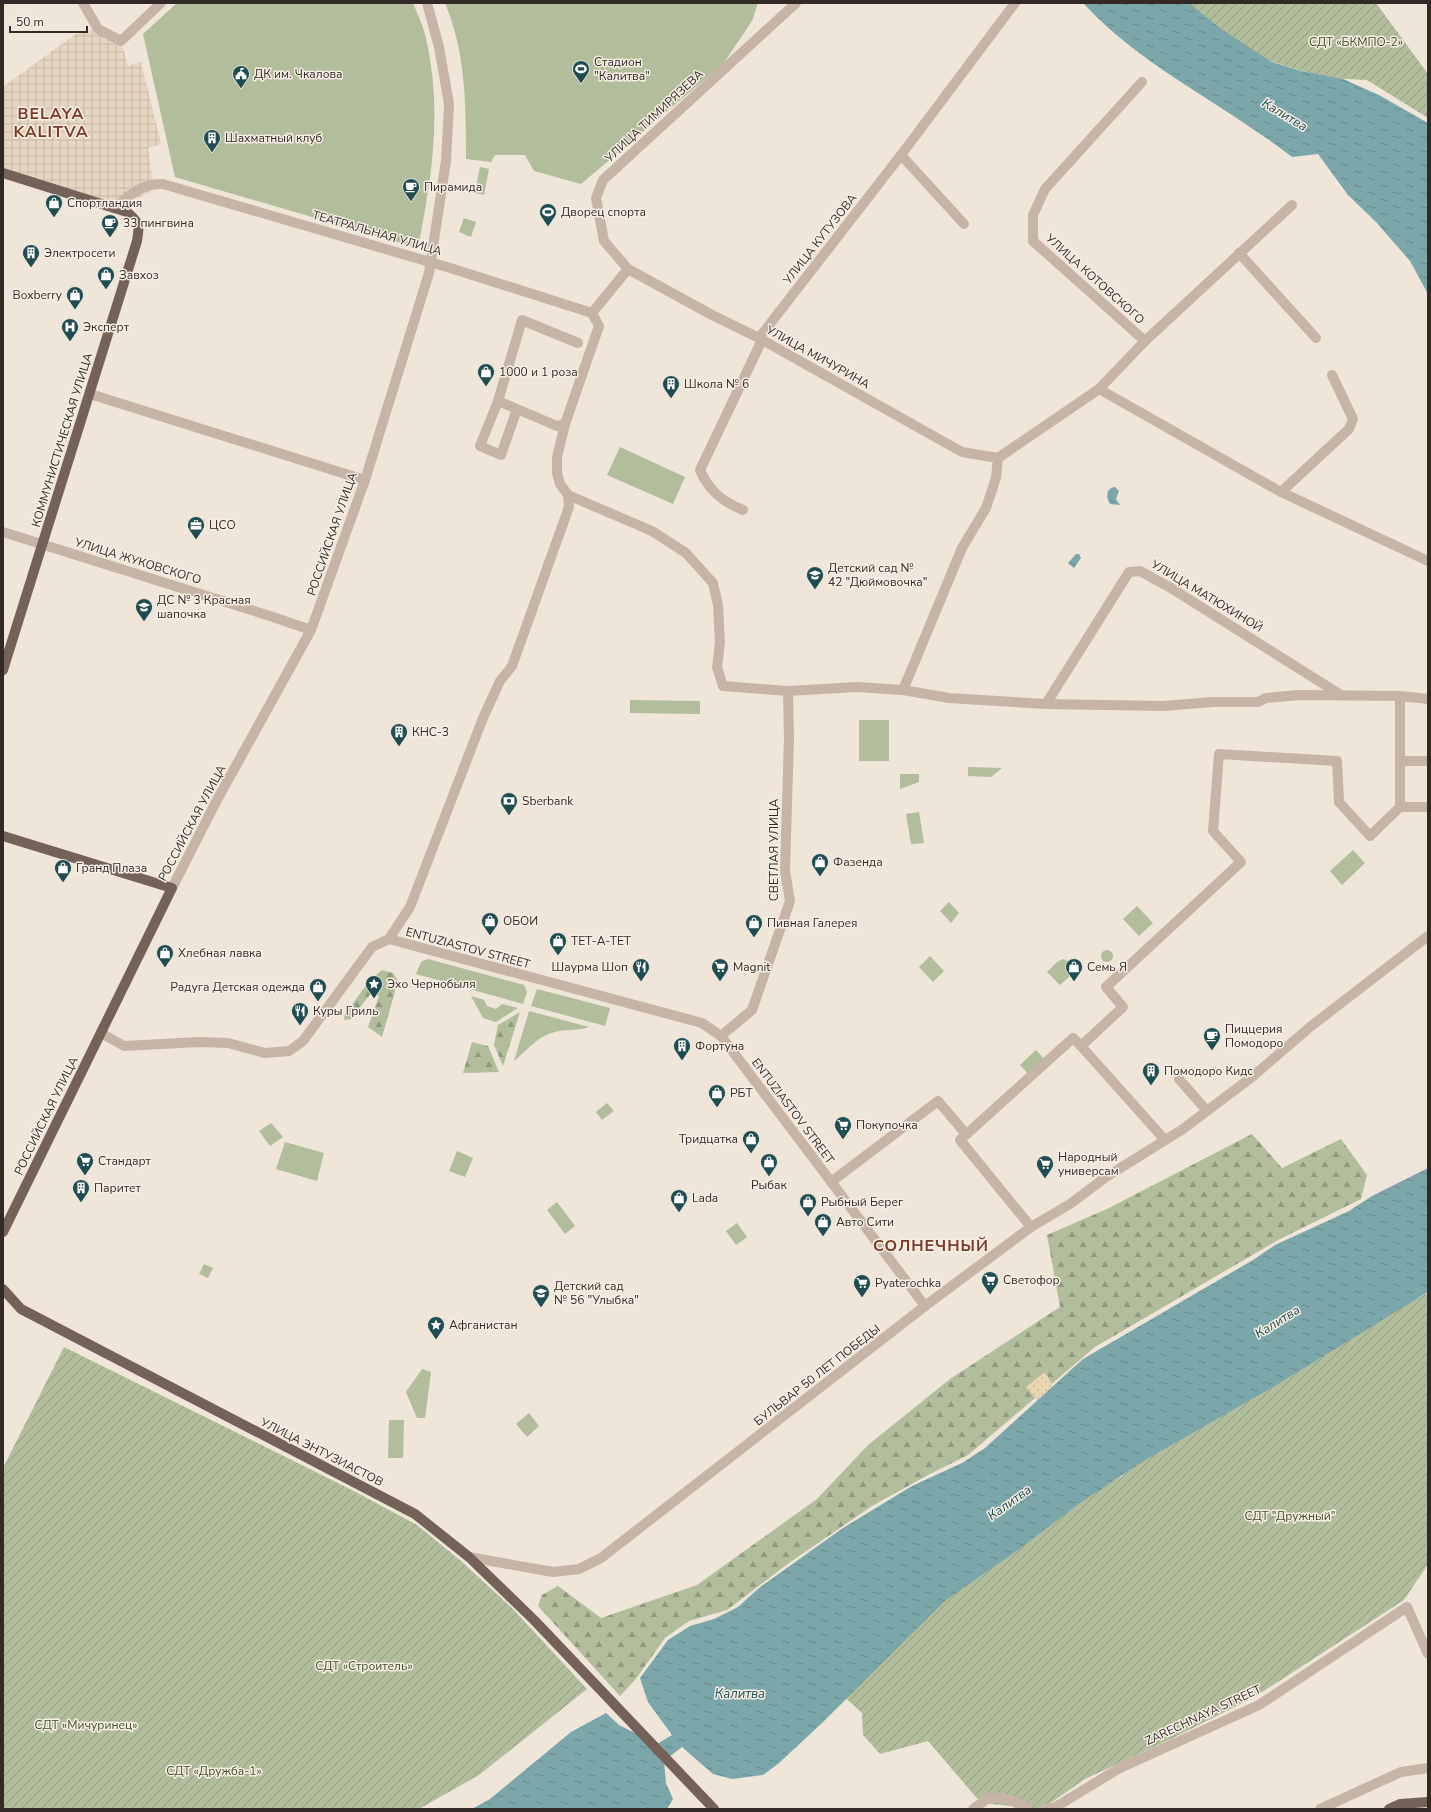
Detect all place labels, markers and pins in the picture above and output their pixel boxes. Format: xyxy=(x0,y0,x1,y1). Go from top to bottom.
place label: Стадион "Калитва" xyxy=(594,54,650,84)
sports icon: Стадион "Калитва" xyxy=(571,59,591,84)
public building icon: ДК им. Чкалова xyxy=(231,64,251,89)
place label: ДК им. Чкалова xyxy=(254,66,342,82)
building icon: Шахматный клуб xyxy=(202,128,222,153)
place label: Шахматный клуб xyxy=(225,130,323,146)
cafe icon: Пирамида xyxy=(401,177,421,202)
place label: Пирамида xyxy=(424,179,482,195)
shop icon: Спортландия xyxy=(44,193,64,218)
place label: Спортландия xyxy=(67,195,142,211)
sports icon: Дворец спорта xyxy=(538,202,558,227)
place label: Дворец спорта xyxy=(561,204,646,220)
cafe icon: 33 пингвина xyxy=(100,213,120,238)
place label: 33 пингвина xyxy=(123,215,194,231)
building icon: Электросети xyxy=(21,243,41,268)
place label: Электросети xyxy=(44,245,115,261)
shop icon: Завхоз xyxy=(96,265,116,290)
place label: Завхоз xyxy=(119,267,159,283)
shop icon: Boxberry xyxy=(65,285,85,310)
place label: Boxberry xyxy=(13,287,63,303)
hospital icon: Эксперт xyxy=(60,317,80,342)
place label: Эксперт xyxy=(83,319,130,335)
shop icon: 1000 и 1 роза xyxy=(476,362,496,387)
place label: 1000 и 1 роза xyxy=(499,364,578,380)
building icon: Школа № 6 xyxy=(661,374,681,399)
place label: Школа № 6 xyxy=(684,376,749,392)
office icon: ЦСО xyxy=(186,515,206,540)
place label: ЦСО xyxy=(209,517,236,533)
place label: Детский сад № 42 "Дюймовочка" xyxy=(828,560,927,590)
school or university icon: Детский сад № 42 "Дюймовочка" xyxy=(805,565,825,590)
place label: ДС № 3 Красная шапочка xyxy=(157,592,251,622)
school or university icon: ДС № 3 Красная шапочка xyxy=(134,597,154,622)
building icon: КНС-3 xyxy=(389,722,409,747)
place label: КНС-3 xyxy=(412,724,449,740)
bank icon: Sberbank xyxy=(499,791,519,816)
place label: Sberbank xyxy=(522,793,574,809)
shop icon: Фазенда xyxy=(810,852,830,877)
place label: Фазенда xyxy=(833,854,883,870)
shop icon: Гранд Плаза xyxy=(53,858,73,883)
place label: Гранд Плаза xyxy=(76,860,147,876)
shop icon: ОБОИ xyxy=(480,911,500,936)
place label: ОБОИ xyxy=(503,913,538,929)
shop icon: Пивная Галерея xyxy=(744,913,764,938)
place label: Пивная Галерея xyxy=(767,915,858,931)
shop icon: ТЕТ-А-ТЕТ xyxy=(548,931,568,956)
place label: ТЕТ-А-ТЕТ xyxy=(571,933,632,949)
shop icon: Хлебная лавка xyxy=(155,943,175,968)
place label: Хлебная лавка xyxy=(178,945,262,961)
restaurant icon: Шаурма Шоп xyxy=(631,957,651,982)
supermarket icon: Magnit xyxy=(710,957,730,982)
shop icon: Семь Я xyxy=(1064,957,1084,982)
place label: Шаурма Шоп xyxy=(552,959,628,975)
place label: Magnit xyxy=(733,959,771,975)
place label: Семь Я xyxy=(1087,959,1127,975)
place icon: Эхо Чернобыля xyxy=(364,974,384,999)
place label: Эхо Чернобыля xyxy=(387,976,476,992)
shop icon: Радуга Детская одежда xyxy=(308,977,328,1002)
place label: Радуга Детская одежда xyxy=(170,979,305,995)
restaurant icon: Куры Гриль xyxy=(290,1001,310,1026)
place label: Куры Гриль xyxy=(313,1003,379,1019)
place label: Пиццерия Помодоро xyxy=(1225,1021,1284,1051)
cafe icon: Пиццерия Помодоро xyxy=(1202,1026,1222,1051)
building icon: Фортуна xyxy=(672,1036,692,1061)
place label: Фортуна xyxy=(695,1038,744,1054)
building icon: Помодоро Кидс xyxy=(1141,1061,1161,1086)
place label: Помодоро Кидс xyxy=(1164,1063,1253,1079)
shop icon: РБТ xyxy=(707,1083,727,1108)
place label: РБТ xyxy=(730,1085,754,1101)
supermarket icon: Покупочка xyxy=(833,1115,853,1140)
place label: Покупочка xyxy=(856,1117,918,1133)
shop icon: Тридцатка xyxy=(741,1129,761,1154)
place label: Тридцатка xyxy=(679,1131,738,1147)
place label: Народный универсам xyxy=(1058,1149,1119,1179)
supermarket icon: Стандарт xyxy=(75,1151,95,1176)
shop icon: Рыбак xyxy=(759,1152,779,1177)
place label: Стандарт xyxy=(98,1153,152,1169)
supermarket icon: Народный универсам xyxy=(1035,1154,1055,1179)
place label: Рыбак xyxy=(751,1177,788,1193)
building icon: Паритет xyxy=(71,1178,91,1203)
place label: Паритет xyxy=(94,1180,141,1196)
shop icon: Lada xyxy=(669,1188,689,1213)
place label: Lada xyxy=(692,1190,718,1206)
shop icon: Рыбный Берег xyxy=(798,1192,818,1217)
place label: Рыбный Берег xyxy=(821,1194,904,1210)
shop icon: Авто Сити xyxy=(813,1212,833,1237)
place label: Авто Сити xyxy=(836,1214,894,1230)
supermarket icon: Светофор xyxy=(980,1270,1000,1295)
place label: Светофор xyxy=(1003,1272,1060,1288)
supermarket icon: Pyaterochka xyxy=(852,1273,872,1298)
place label: Pyaterochka xyxy=(875,1275,941,1291)
place label: Детский сад № 56 "Улыбка" xyxy=(554,1278,639,1308)
school or university icon: Детский сад № 56 "Улыбка" xyxy=(531,1283,551,1308)
place icon: Афганистан xyxy=(426,1315,446,1340)
place label: Афганистан xyxy=(449,1317,518,1333)

